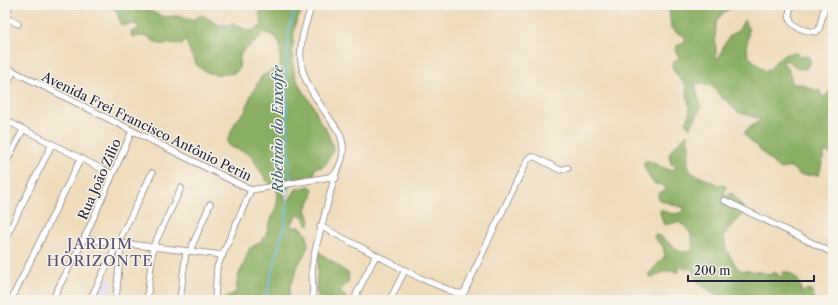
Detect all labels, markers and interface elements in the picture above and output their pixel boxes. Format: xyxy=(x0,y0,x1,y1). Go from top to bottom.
water label: Ribeirão do Enxofre xyxy=(269,64,287,194)
street label: Avenida Frei Francisco Antônio Perin xyxy=(39,68,254,184)
street label: Rua João Zilio xyxy=(74,136,124,222)
district label: JARDIM HORIZONTE xyxy=(46,234,154,270)
scale bar xyxy=(688,257,814,283)
text: 200 m xyxy=(694,263,731,278)

